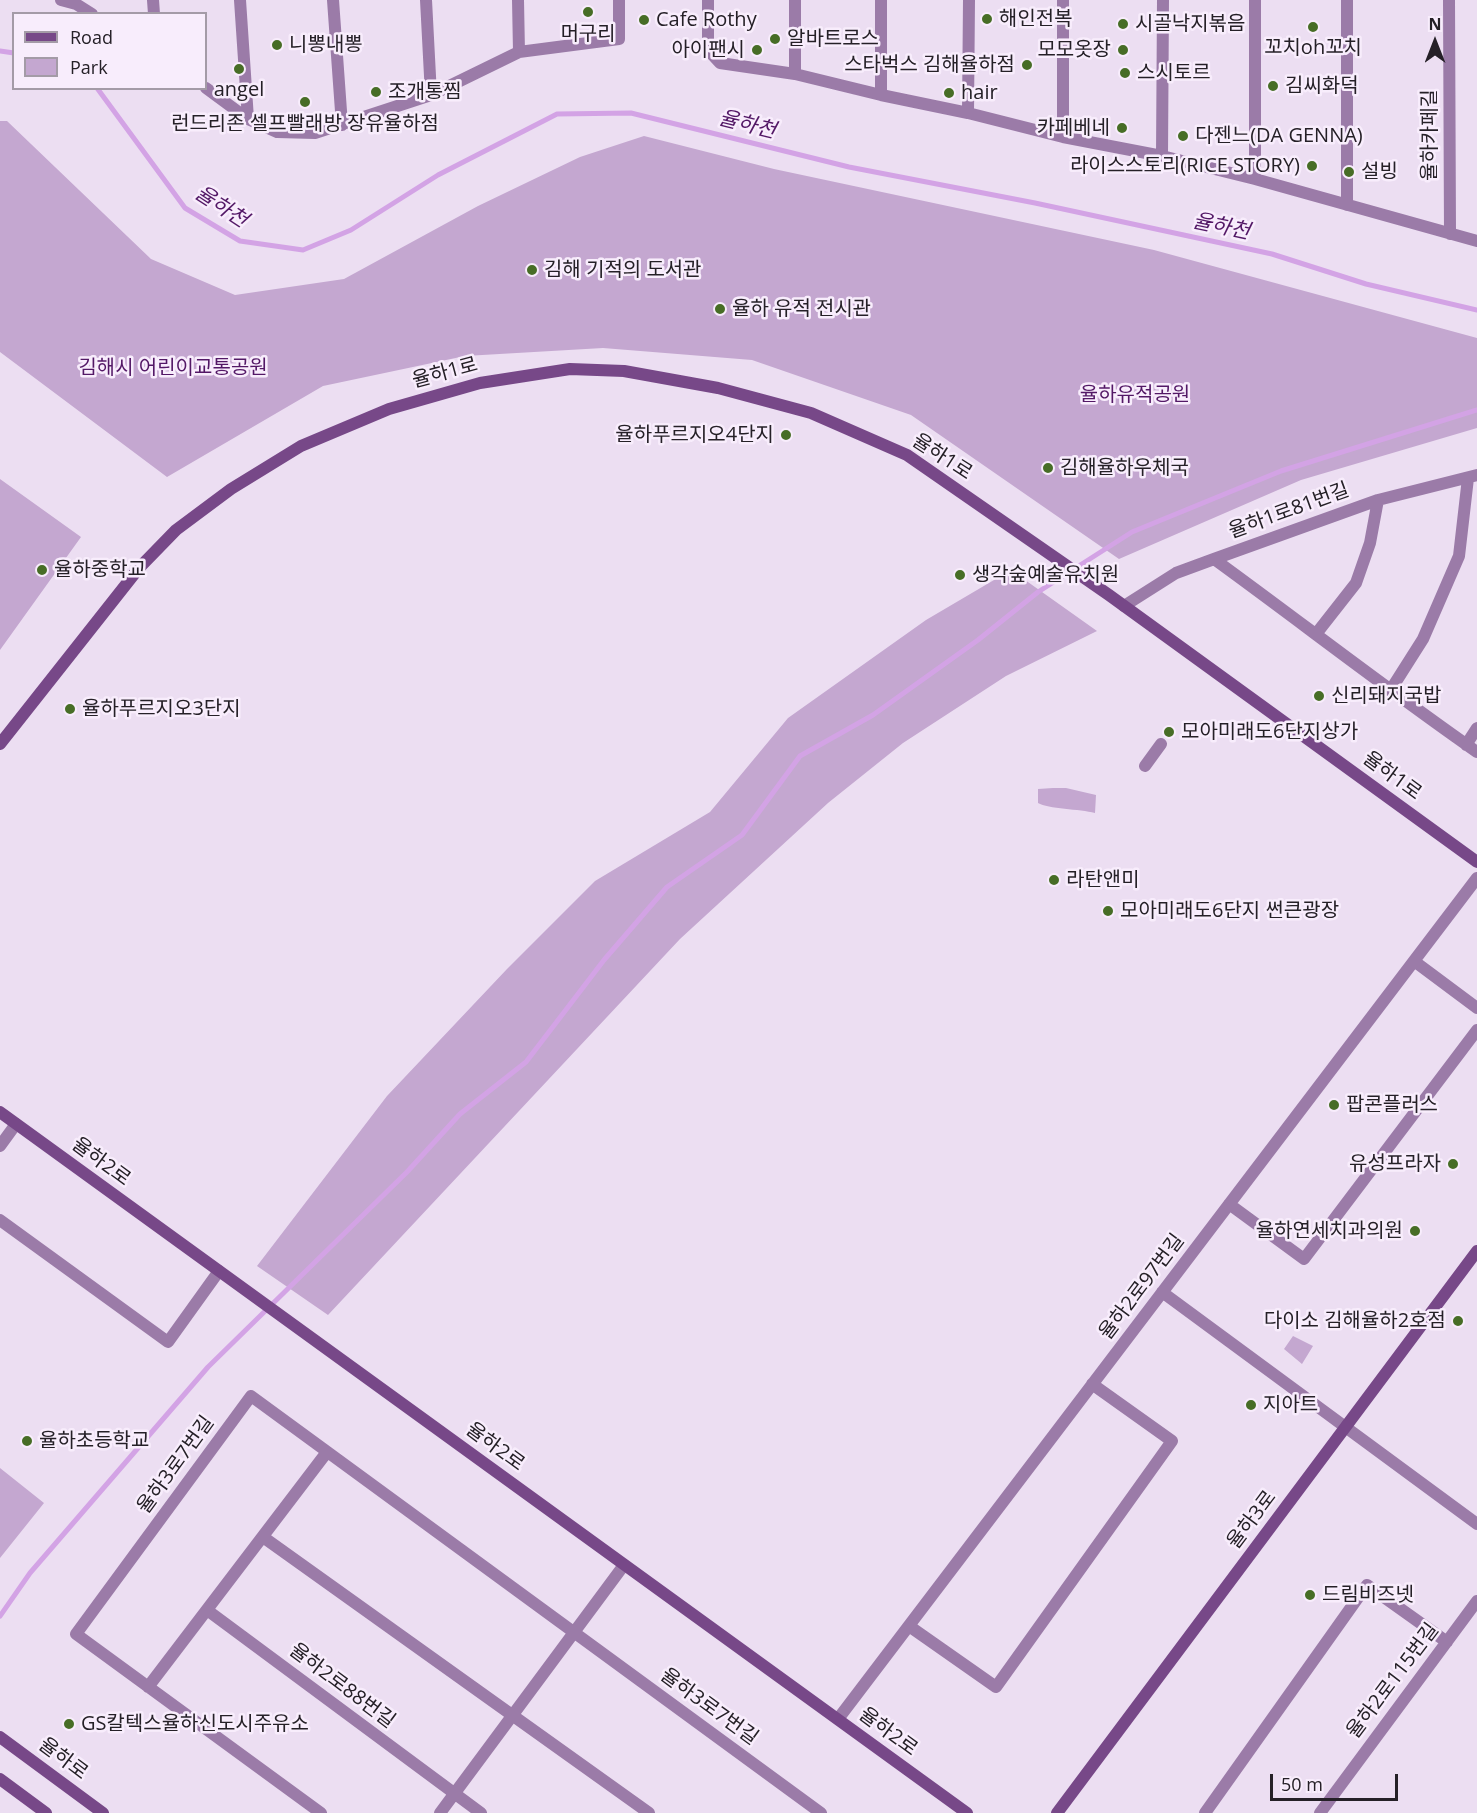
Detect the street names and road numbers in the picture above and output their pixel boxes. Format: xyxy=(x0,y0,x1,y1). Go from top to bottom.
street label: 율하카페길 xyxy=(1418,89,1442,181)
street label: 율하1로 xyxy=(410,353,480,393)
street label: 율하1로 xyxy=(908,429,976,485)
street label: 율하1로81번길 xyxy=(1226,478,1352,544)
street label: 율하1로 xyxy=(1358,747,1426,805)
street label: 율하2로 xyxy=(67,1133,135,1191)
street label: 율하2로97번길 xyxy=(1094,1229,1190,1345)
street label: 율하3로7번길 xyxy=(133,1411,219,1519)
street label: 율하2로 xyxy=(461,1418,529,1476)
street label: 율하3로 xyxy=(1222,1486,1282,1554)
street label: 율하2로115번길 xyxy=(1342,1619,1444,1743)
street label: 율하2로88번길 xyxy=(284,1638,400,1734)
street label: 율하3로7번길 xyxy=(655,1664,763,1750)
street label: 율하2로 xyxy=(854,1703,922,1761)
street label: 율하로 xyxy=(34,1733,92,1785)

